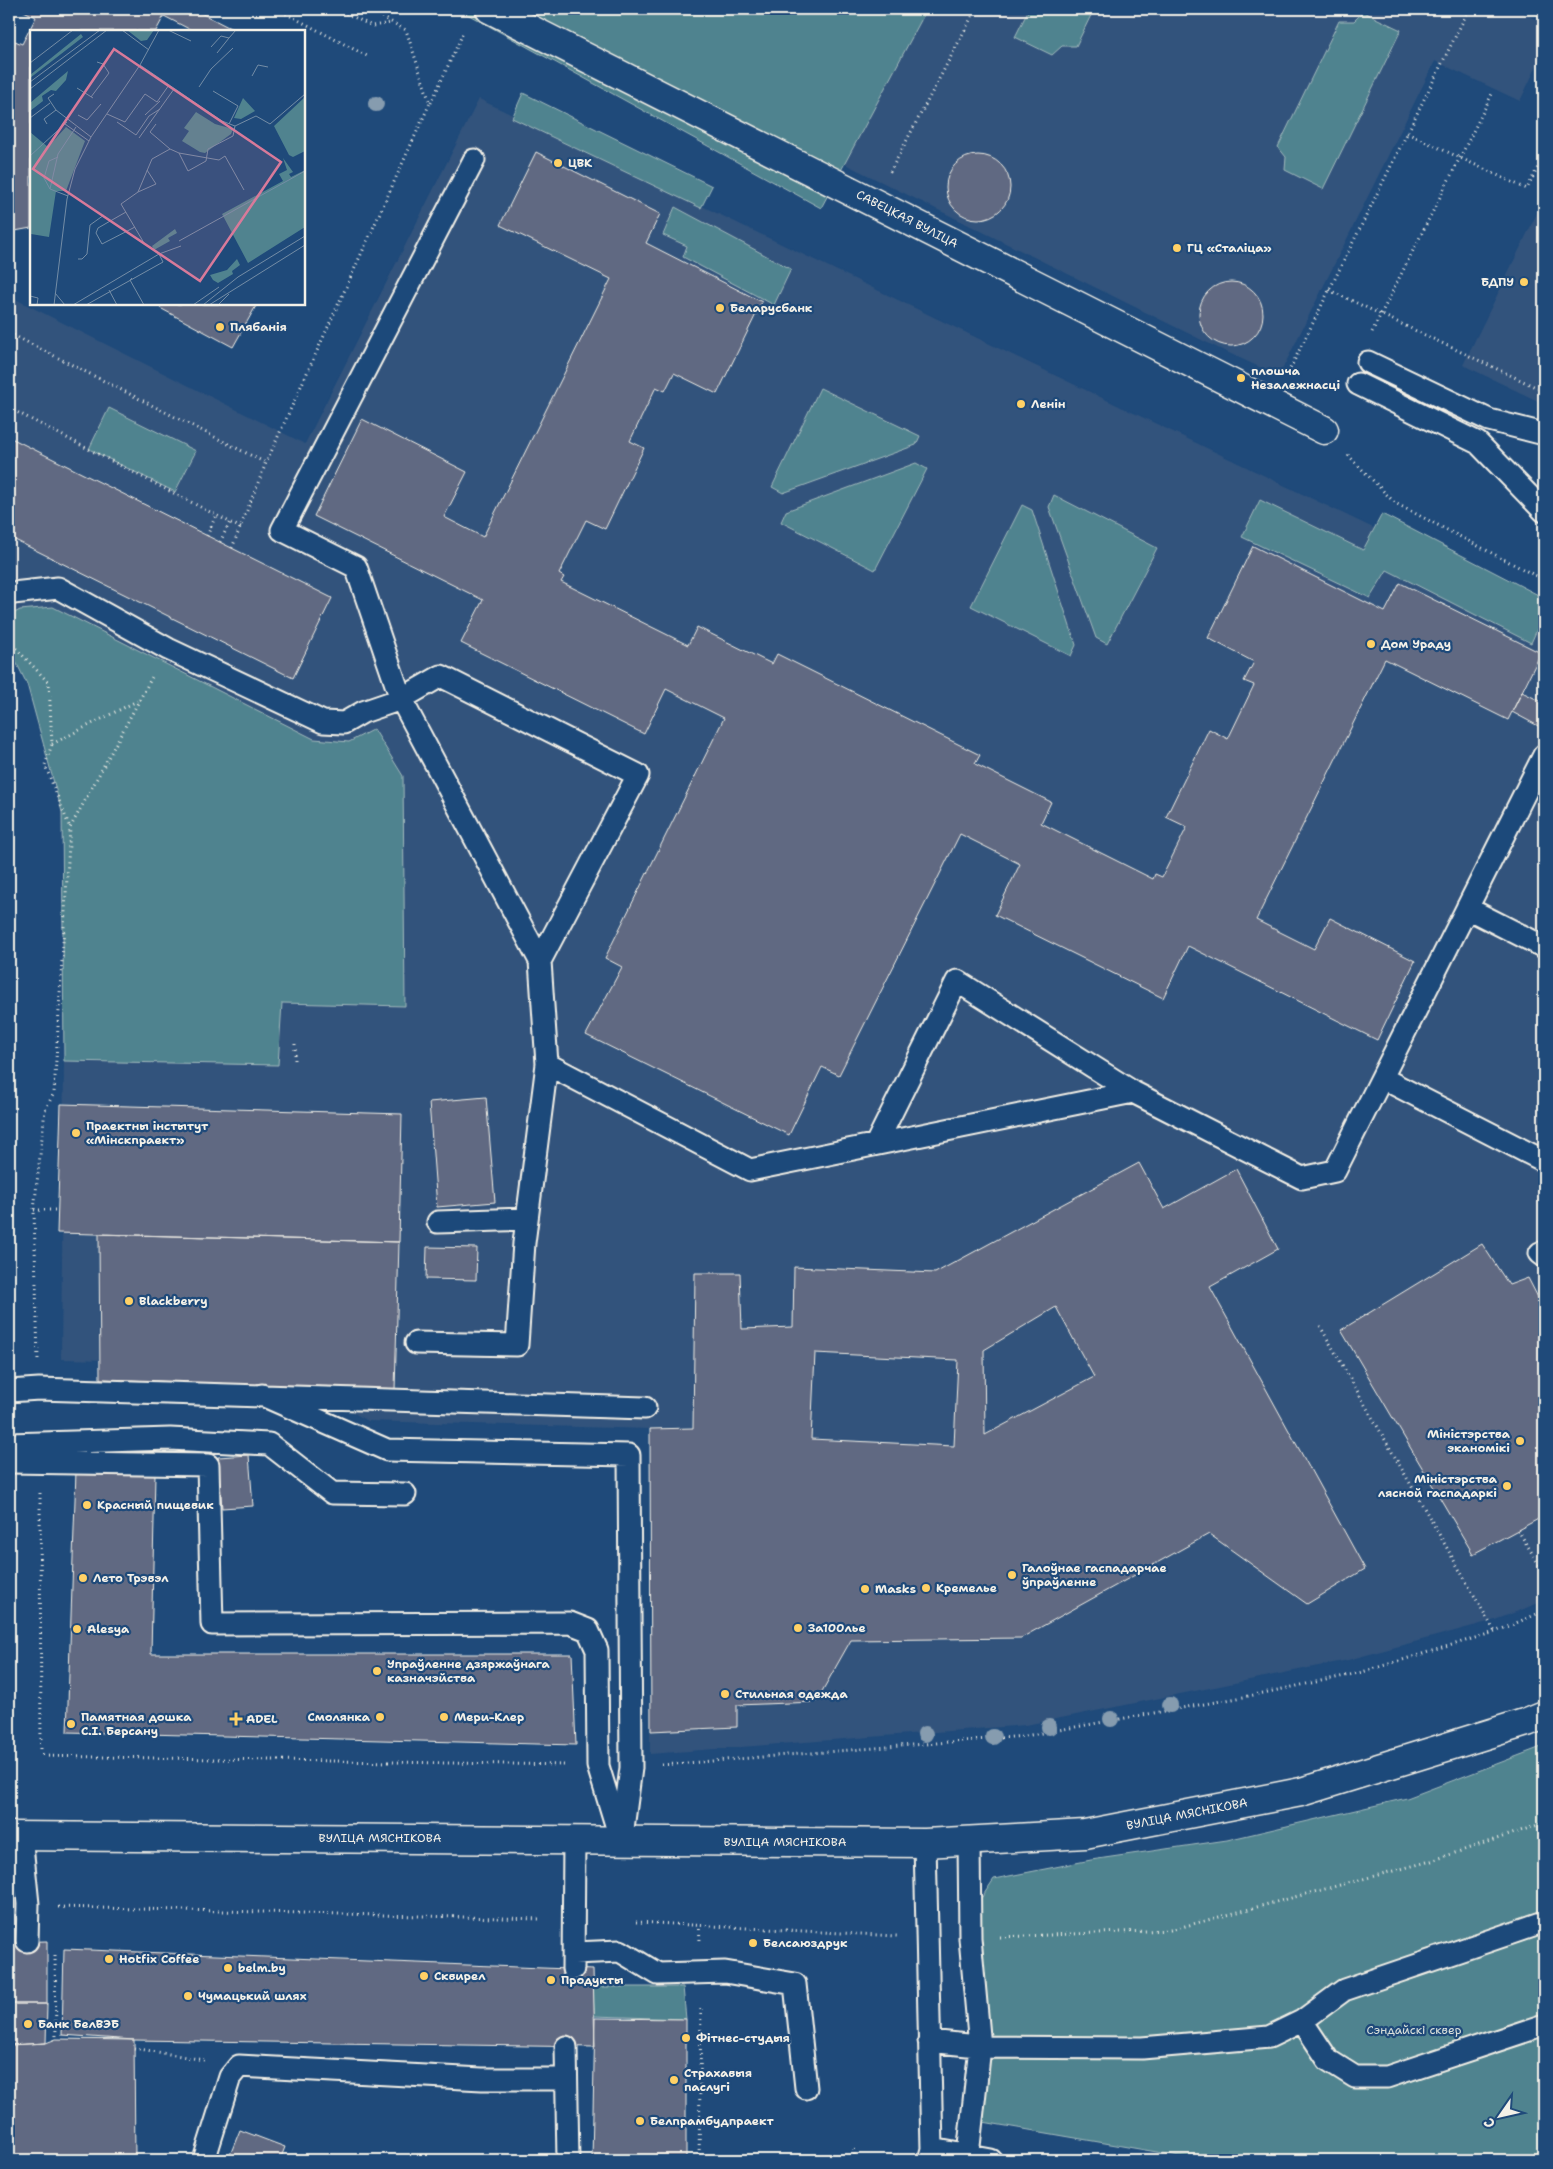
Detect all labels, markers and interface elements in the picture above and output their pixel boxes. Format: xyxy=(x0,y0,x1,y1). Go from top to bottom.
inset map xyxy=(30,30,305,305)
place label: ЦВК xyxy=(568,155,593,171)
marker: ЦВК xyxy=(552,157,564,169)
street label: САВЕЦКАЯ ВУЛІЦА xyxy=(853,186,961,252)
place label: ГЦ «Сталіца» xyxy=(1187,240,1272,256)
marker: ГЦ «Сталіца» xyxy=(1171,242,1183,254)
place label: БДПУ xyxy=(1481,274,1514,290)
marker: БДПУ xyxy=(1518,276,1530,288)
place label: Беларусбанк xyxy=(730,300,813,316)
marker: Беларусбанк xyxy=(714,302,726,314)
place label: Плябанія xyxy=(230,319,287,335)
marker: Плябанія xyxy=(214,321,226,333)
place label: плошча Незалежнасці xyxy=(1251,363,1340,393)
marker: плошча Незалежнасці xyxy=(1235,372,1247,384)
place label: Ленін xyxy=(1031,396,1066,412)
marker: Ленін xyxy=(1015,398,1027,410)
place label: Дом Ураду xyxy=(1381,636,1451,652)
marker: Дом Ураду xyxy=(1365,638,1377,650)
place label: Праектны інстытут «Мінскпраект» xyxy=(86,1118,209,1148)
marker: Праектны інстытут «Мінскпраект» xyxy=(70,1127,82,1139)
place label: Blackberry xyxy=(139,1293,207,1309)
marker: Blackberry xyxy=(123,1295,135,1307)
place label: Міністэрства эканомікі xyxy=(1427,1426,1511,1456)
marker: Міністэрства эканомікі xyxy=(1514,1435,1526,1447)
place label: Міністэрства лясной гаспадаркі xyxy=(1378,1471,1498,1501)
marker: Міністэрства лясной гаспадаркі xyxy=(1501,1480,1513,1492)
place label: Красный пищевик xyxy=(97,1497,214,1513)
marker: Красный пищевик xyxy=(81,1499,93,1511)
place label: Галоўнае гаспадарчае ўпраўленне xyxy=(1022,1560,1167,1590)
marker: Галоўнае гаспадарчае ўпраўленне xyxy=(1006,1569,1018,1581)
place label: Лето Трэвэл xyxy=(93,1570,169,1586)
marker: Лето Трэвэл xyxy=(77,1572,89,1584)
place label: Кремелье xyxy=(936,1580,997,1596)
place label: Masks xyxy=(875,1581,916,1597)
marker: Кремелье xyxy=(920,1582,932,1594)
marker: Masks xyxy=(859,1583,871,1595)
place label: За100лье xyxy=(808,1620,866,1636)
place label: Alesya xyxy=(87,1621,130,1637)
marker: За100лье xyxy=(792,1622,804,1634)
marker: Alesya xyxy=(71,1623,83,1635)
place label: Упраўленне дзяржаўнага казначэйства xyxy=(387,1656,551,1686)
marker: Упраўленне дзяржаўнага казначэйства xyxy=(371,1665,383,1677)
place label: Стильная одежда xyxy=(735,1686,848,1702)
marker: Стильная одежда xyxy=(719,1688,731,1700)
place label: Памятная дошка С.І. Берсану xyxy=(81,1709,192,1739)
place label: Смолянка xyxy=(308,1709,371,1725)
place label: Мери-Клер xyxy=(454,1709,524,1725)
place label: ADEL xyxy=(246,1711,278,1727)
marker: Смолянка xyxy=(374,1711,386,1723)
marker: Мери-Клер xyxy=(438,1711,450,1723)
marker: ADEL xyxy=(230,1713,242,1725)
marker: Памятная дошка С.І. Берсану xyxy=(65,1718,77,1730)
street label: ВУЛІЦА МЯСНІКОВА xyxy=(1125,1794,1249,1834)
street label: ВУЛІЦА МЯСНІКОВА xyxy=(318,1830,442,1846)
street label: ВУЛІЦА МЯСНІКОВА xyxy=(723,1834,847,1850)
place label: Белсаюздрук xyxy=(763,1935,848,1951)
marker: Белсаюздрук xyxy=(747,1937,759,1949)
place label: Hotfix Coffee xyxy=(119,1951,199,1967)
marker: Hotfix Coffee xyxy=(103,1953,115,1965)
place label: belm.by xyxy=(238,1960,286,1976)
marker: belm.by xyxy=(222,1962,234,1974)
place label: Сквирел xyxy=(434,1968,486,1984)
marker: Сквирел xyxy=(418,1970,430,1982)
place label: Продукты xyxy=(561,1972,624,1988)
marker: Продукты xyxy=(545,1974,557,1986)
place label: Чумацький шлях xyxy=(198,1988,307,2004)
marker: Чумацький шлях xyxy=(182,1990,194,2002)
place label: Банк БелВЭБ xyxy=(38,2016,119,2032)
marker: Банк БелВЭБ xyxy=(22,2018,34,2030)
park label: Сэндайскі сквер xyxy=(1367,2022,1462,2038)
place label: Фітнес-студыя xyxy=(696,2030,790,2046)
marker: Фітнес-студыя xyxy=(680,2032,692,2044)
place label: Страхавыя паслугі xyxy=(684,2065,752,2095)
marker: Страхавыя паслугі xyxy=(668,2074,680,2086)
north arrow xyxy=(1476,2092,1526,2142)
place label: Белпрамбудпраект xyxy=(650,2113,774,2129)
marker: Белпрамбудпраект xyxy=(634,2115,646,2127)
text: С xyxy=(1479,2115,1499,2132)

